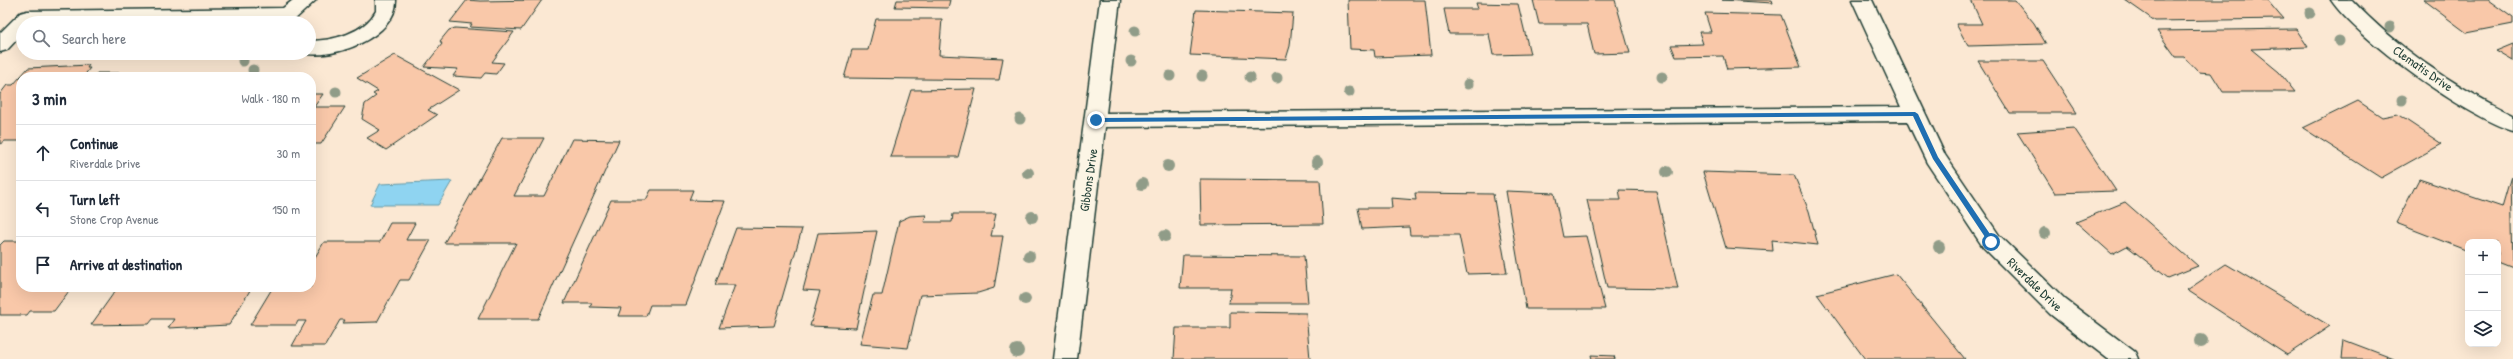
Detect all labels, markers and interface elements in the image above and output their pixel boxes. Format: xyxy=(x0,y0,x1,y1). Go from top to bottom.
search box xyxy=(16,16,316,60)
icon: search xyxy=(30,27,52,49)
text: Search here xyxy=(62,28,126,49)
street label: Clematis Drive xyxy=(2389,41,2457,95)
text: 3 min xyxy=(32,87,67,110)
text: Walk · 180 m xyxy=(241,89,300,107)
route end xyxy=(1087,111,1105,129)
text: Continue xyxy=(70,133,118,154)
icon: ahead xyxy=(32,142,54,164)
text: 30 m xyxy=(277,144,300,162)
street label: Gibbons Drive xyxy=(1075,147,1101,213)
text: Riverdale Drive xyxy=(70,154,140,172)
text: Turn left xyxy=(70,189,120,210)
icon: left xyxy=(32,198,54,220)
text: 150 m xyxy=(272,200,300,218)
text: Stone Crop Avenue xyxy=(70,210,159,228)
route start xyxy=(1982,233,2000,251)
map controls xyxy=(2465,239,2501,347)
button: + xyxy=(2465,239,2501,275)
street label: Riverdale Drive xyxy=(2003,253,2067,315)
icon: arrive xyxy=(32,254,54,276)
text: Arrive at destination xyxy=(70,254,182,275)
button: − xyxy=(2465,275,2501,311)
button: layers xyxy=(2465,311,2501,347)

